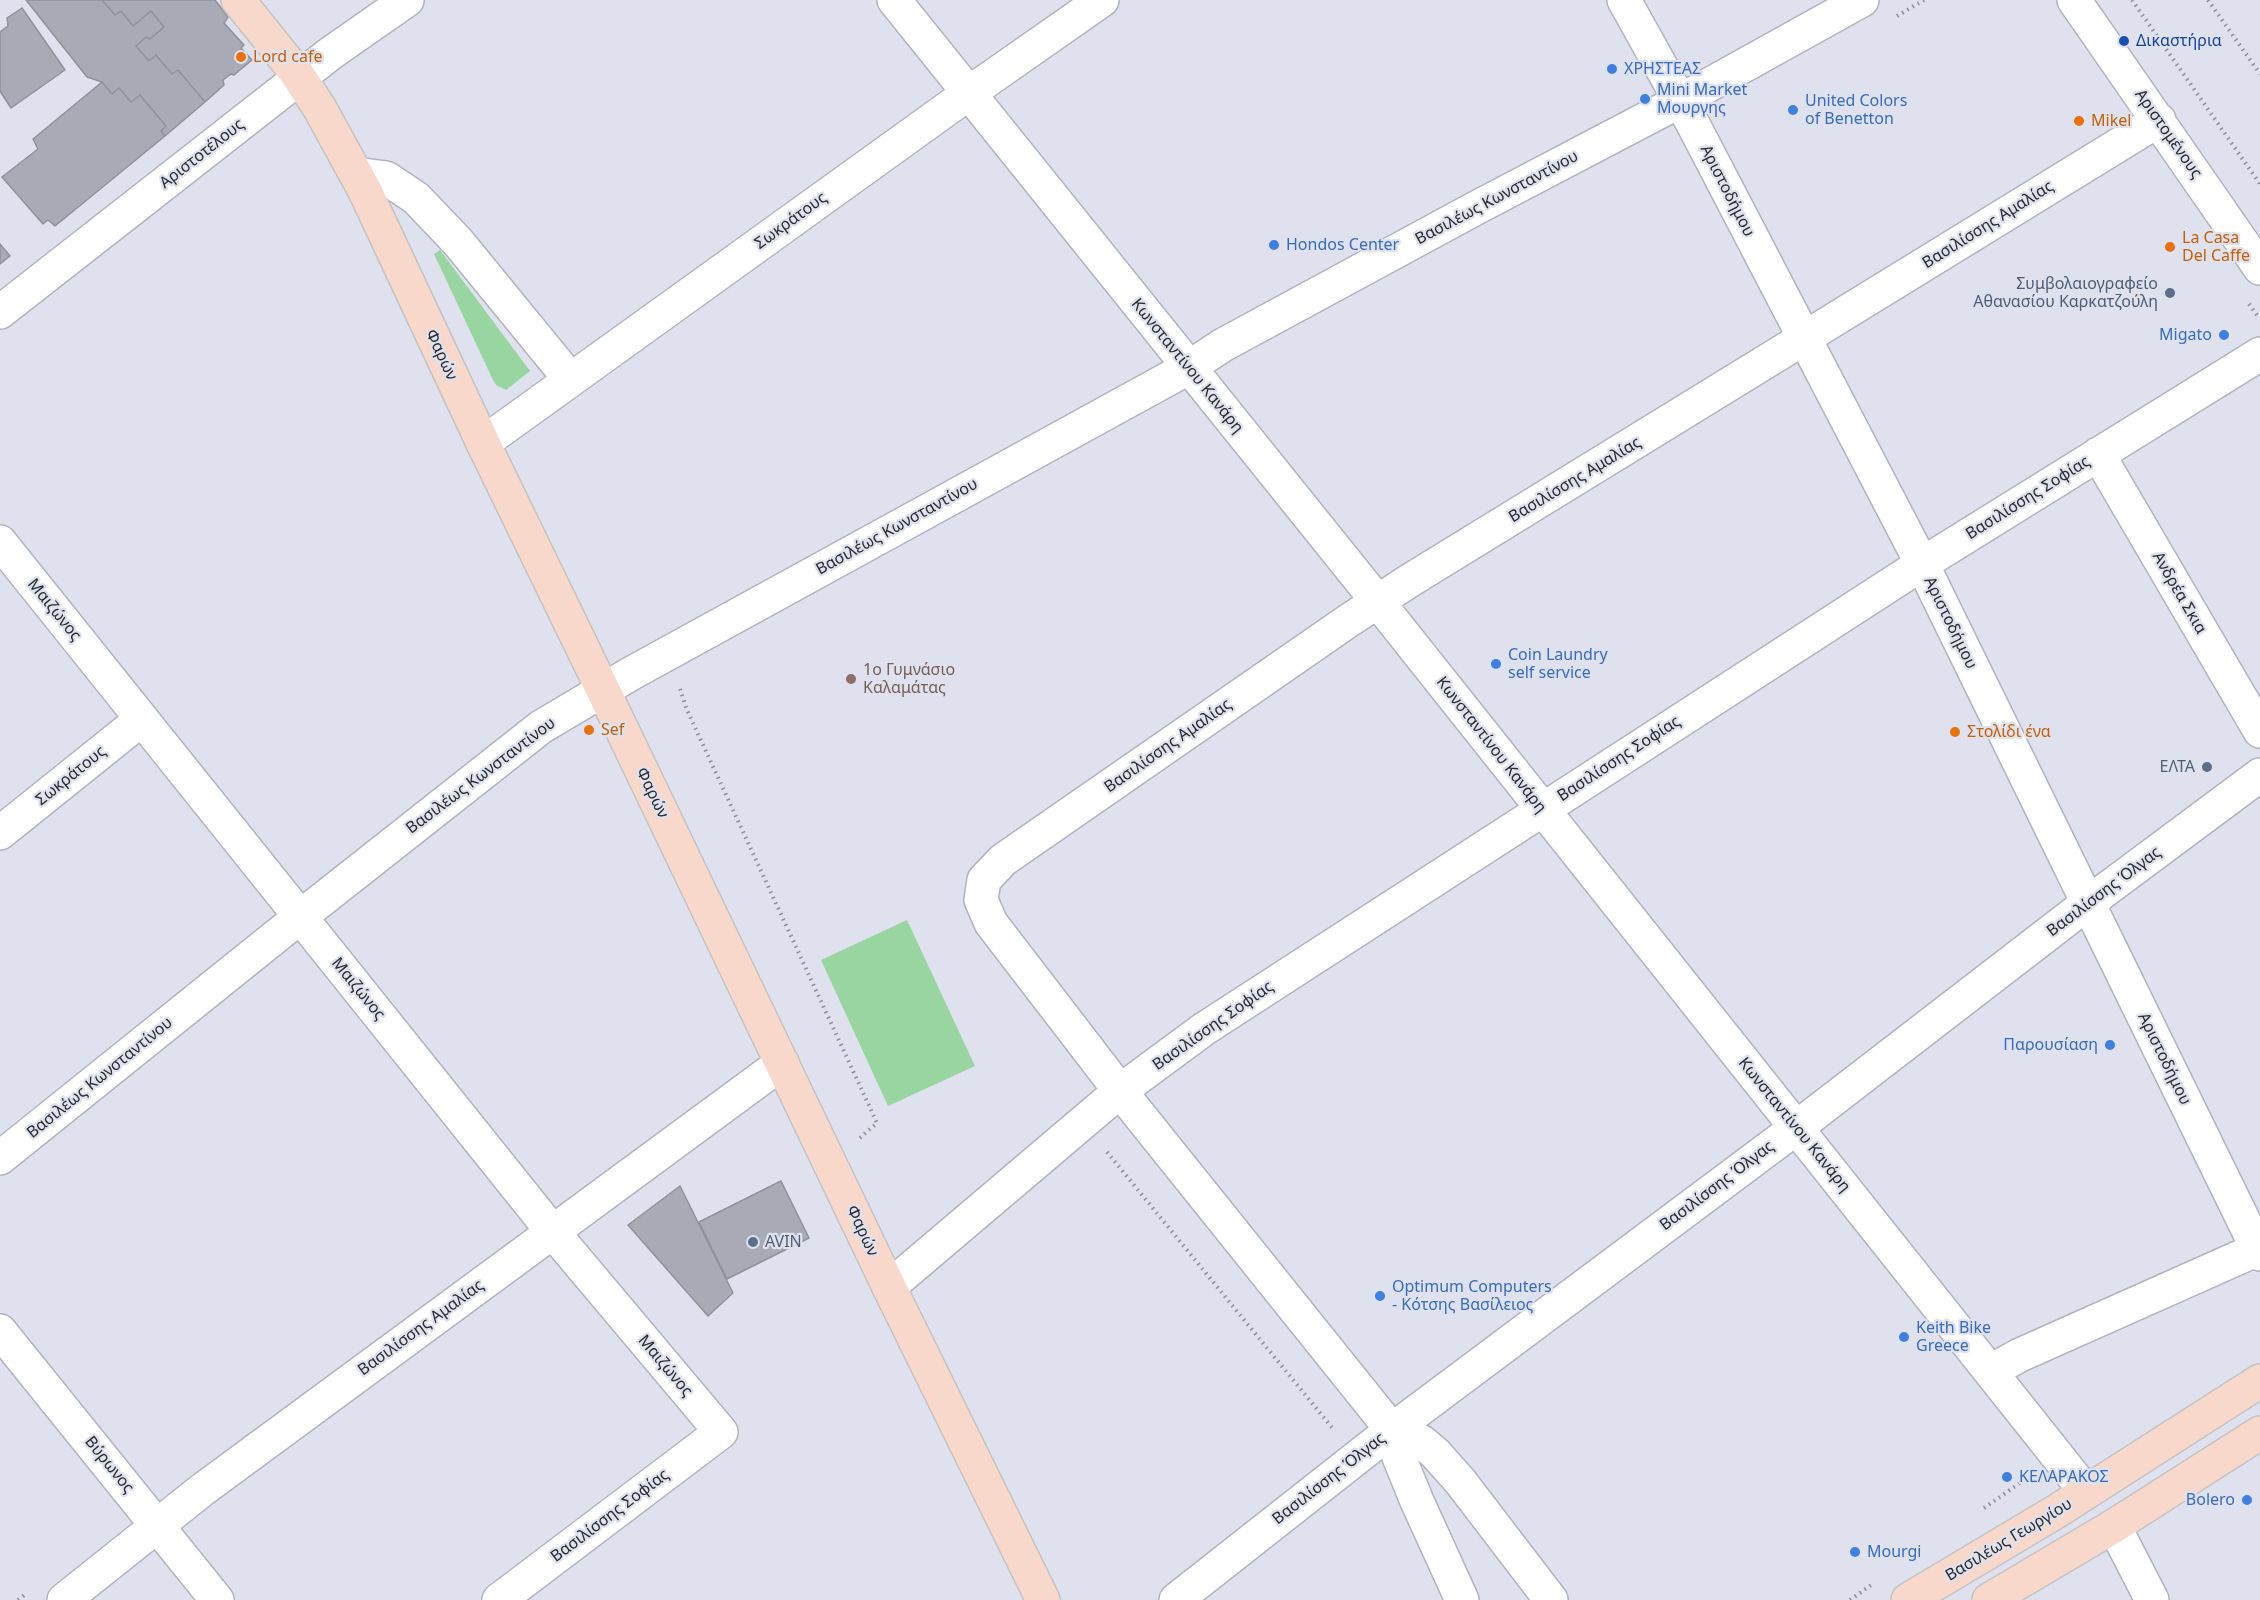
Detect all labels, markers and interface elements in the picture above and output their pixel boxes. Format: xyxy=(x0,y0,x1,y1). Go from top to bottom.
place label: Δικαστήρια xyxy=(2136,31,2222,51)
marker: Δικαστήρια xyxy=(2117,34,2131,48)
place label: Lord cafe xyxy=(253,47,323,67)
marker: Lord cafe xyxy=(234,50,248,64)
place label: ΧΡΗΣΤΕΑΣ xyxy=(1624,59,1701,79)
marker: ΧΡΗΣΤΕΑΣ xyxy=(1605,62,1619,76)
place label: Mini Market Μουργης xyxy=(1657,80,1747,118)
street label: Αριστομένους xyxy=(2130,86,2206,182)
place label: United Colors of Benetton xyxy=(1805,91,1907,129)
marker: Mini Market Μουργης xyxy=(1638,92,1652,106)
marker: United Colors of Benetton xyxy=(1786,103,1800,117)
place label: Mikel xyxy=(2091,111,2131,131)
marker: Mikel xyxy=(2072,114,2086,128)
street label: Αριστοτέλους xyxy=(156,115,248,193)
street label: Αριστοδήμου xyxy=(1696,142,1758,240)
street label: Βασιλέως Κωνσταντίνου xyxy=(1412,147,1582,249)
street label: Βασιλίσσης Αμαλίας xyxy=(1919,177,2057,273)
street label: Σωκράτους xyxy=(751,188,831,254)
place label: La Casa Del Caffe xyxy=(2182,228,2250,266)
place label: Hondos Center xyxy=(1286,235,1399,255)
marker: Hondos Center xyxy=(1267,238,1281,252)
marker: La Casa Del Caffe xyxy=(2163,240,2177,254)
place label: Συμβολαιογραφείο Αθανασίου Καρκατζούλη xyxy=(1973,274,2158,312)
marker: Συμβολαιογραφείο Αθανασίου Καρκατζούλη xyxy=(2163,286,2177,300)
street label: Κωνσταντίνου Κανάρη xyxy=(1127,295,1247,437)
place label: Migato xyxy=(2159,325,2212,345)
street label: Φαρών xyxy=(421,327,461,383)
marker: Migato xyxy=(2217,328,2231,342)
street label: Βασιλίσσης Αμαλίας xyxy=(1506,433,1644,527)
street label: Βασιλίσσης Σοφίας xyxy=(1962,452,2094,544)
street label: Βασιλέως Κωνσταντίνου xyxy=(813,475,981,579)
street label: Ανδρέα Σκια xyxy=(2148,549,2210,637)
street label: Αριστοδήμου xyxy=(1919,574,1981,672)
street label: Μαιζώνος xyxy=(23,575,85,645)
place label: Coin Laundry self service xyxy=(1508,645,1608,683)
marker: Coin Laundry self service xyxy=(1489,657,1503,671)
place label: 1ο Γυμνάσιο Καλαμάτας xyxy=(863,660,955,698)
marker: 1ο Γυμνάσιο Καλαμάτας xyxy=(844,672,858,686)
street label: Κωνσταντίνου Κανάρη xyxy=(1432,673,1550,817)
street label: Βασιλίσσης Αμαλίας xyxy=(1101,695,1235,797)
street label: Βασιλίσσης Σοφίας xyxy=(1554,712,1684,806)
street label: Βασιλέως Κωνσταντίνου xyxy=(403,714,559,838)
place label: Sef xyxy=(601,720,624,740)
place label: Στολίδι ένα xyxy=(1967,722,2051,742)
marker: Sef xyxy=(582,723,596,737)
marker: Στολίδι ένα xyxy=(1948,725,1962,739)
street label: Σωκράτους xyxy=(32,742,110,810)
place label: ΕΛΤΑ xyxy=(2159,757,2195,777)
marker: ΕΛΤΑ xyxy=(2200,760,2214,774)
street label: Φαρών xyxy=(632,765,672,821)
street label: Βασιλίσσης Όλγας xyxy=(2043,843,2165,941)
street label: Μαιζώνος xyxy=(327,954,389,1024)
street label: Βασιλίσσης Σοφίας xyxy=(1149,977,1277,1075)
street label: Αριστοδήμου xyxy=(2133,1010,2195,1108)
street label: Βασιλέως Κωνσταντίνου xyxy=(23,1013,177,1143)
place label: Παρουσίαση xyxy=(2003,1035,2098,1055)
marker: Παρουσίαση xyxy=(2103,1038,2117,1052)
street label: Κωνσταντίνου Κανάρη xyxy=(1734,1054,1854,1196)
street label: Βασιλίσσης Όλγας xyxy=(1656,1137,1778,1235)
street label: Φαρών xyxy=(842,1203,882,1259)
place label: AVIN xyxy=(765,1232,802,1252)
marker: AVIN xyxy=(746,1235,760,1249)
street label: Βασιλίσσης Αμαλίας xyxy=(354,1276,488,1380)
place label: Optimum Computers - Κότσης Βασίλειος xyxy=(1392,1277,1552,1315)
marker: Optimum Computers - Κότσης Βασίλειος xyxy=(1373,1289,1387,1303)
place label: Keith Bike Greece xyxy=(1916,1318,1991,1356)
marker: Keith Bike Greece xyxy=(1897,1330,1911,1344)
street label: Μαιζώνος xyxy=(634,1331,696,1401)
street label: Βασιλίσσης Όλγας xyxy=(1269,1429,1389,1529)
street label: Βύρωνος xyxy=(80,1433,138,1497)
street label: Βασιλίσσης Σοφίας xyxy=(547,1465,673,1567)
place label: ΚΕΛΑΡΑΚΟΣ xyxy=(2019,1467,2109,1487)
marker: ΚΕΛΑΡΑΚΟΣ xyxy=(2000,1470,2014,1484)
place label: Bolero xyxy=(2186,1490,2235,1510)
marker: Bolero xyxy=(2240,1493,2254,1507)
street label: Βασιλέως Γεωργίου xyxy=(1942,1495,2076,1585)
place label: Mourgi xyxy=(1867,1542,1921,1562)
marker: Mourgi xyxy=(1848,1545,1862,1559)

